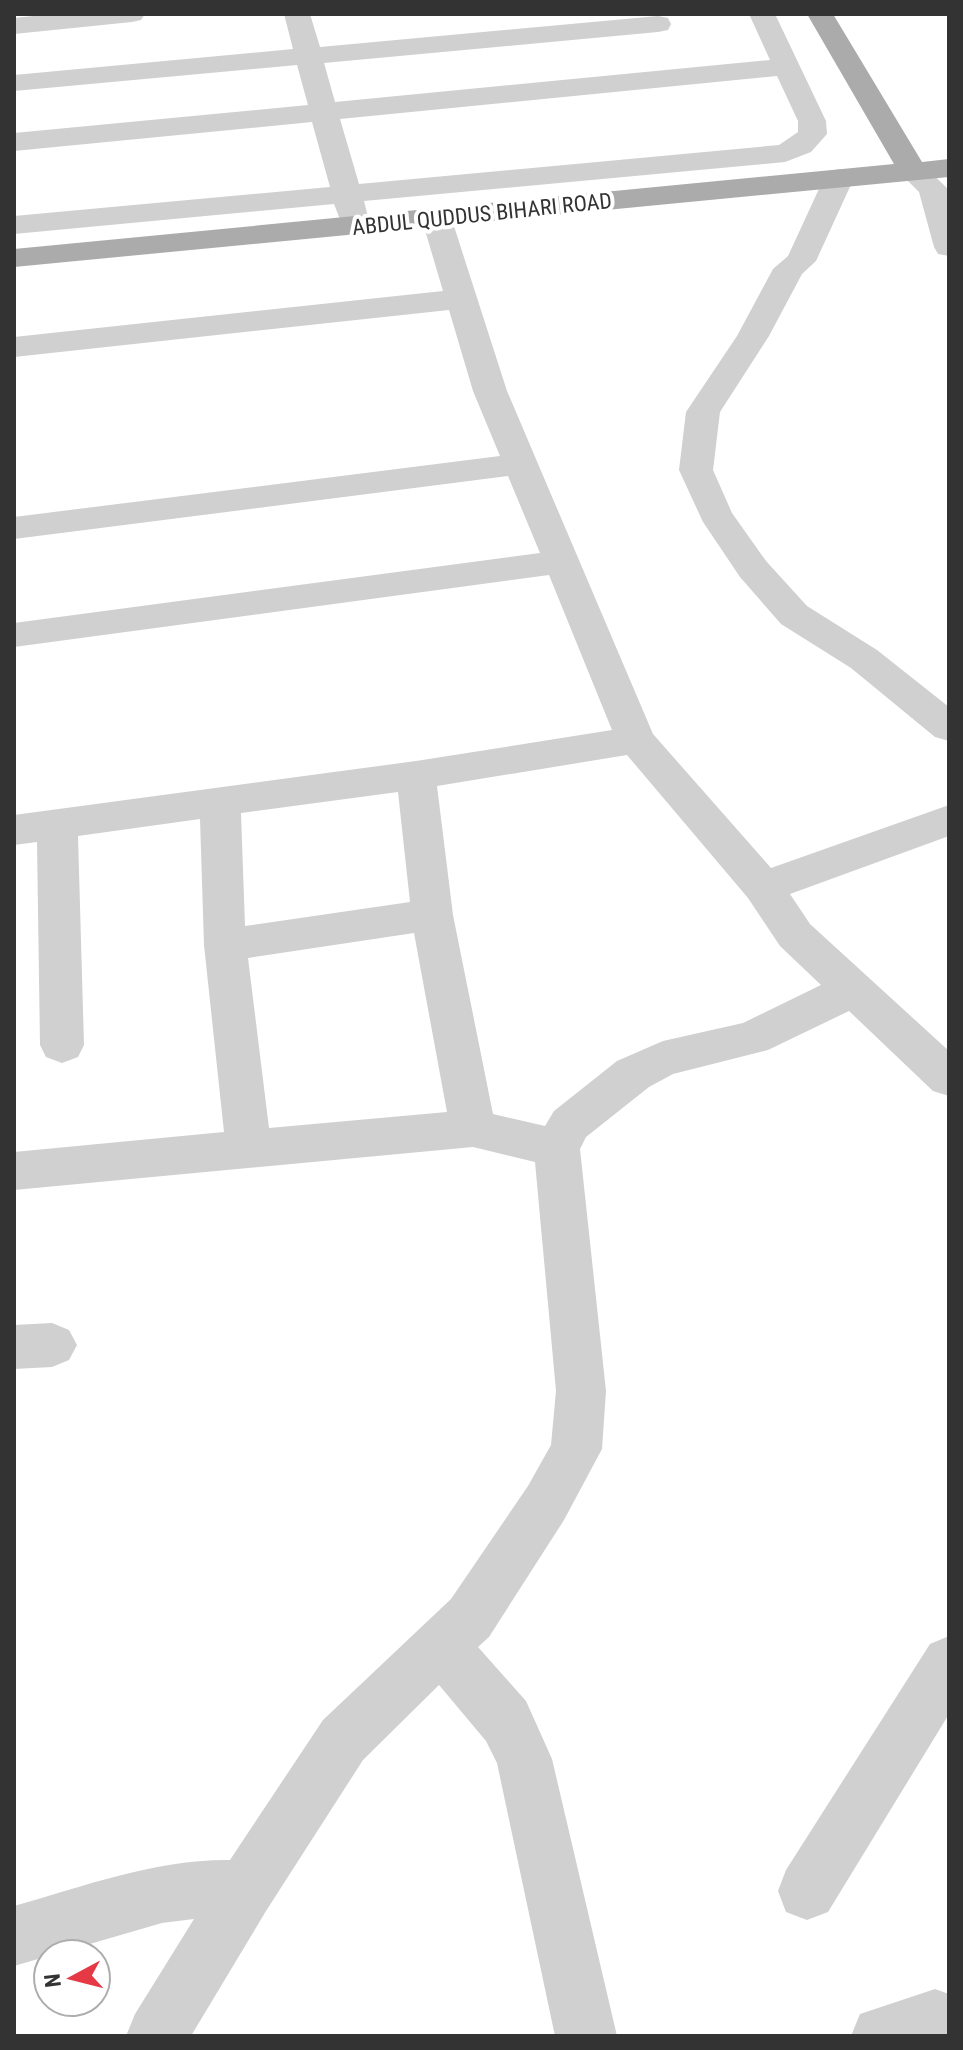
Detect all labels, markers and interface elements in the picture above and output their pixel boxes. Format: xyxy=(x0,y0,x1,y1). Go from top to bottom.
street label: ABDUL QUDDUS BIHARI ROAD xyxy=(351,188,613,240)
north arrow xyxy=(32,1938,112,2018)
text: N xyxy=(39,1972,66,1989)

